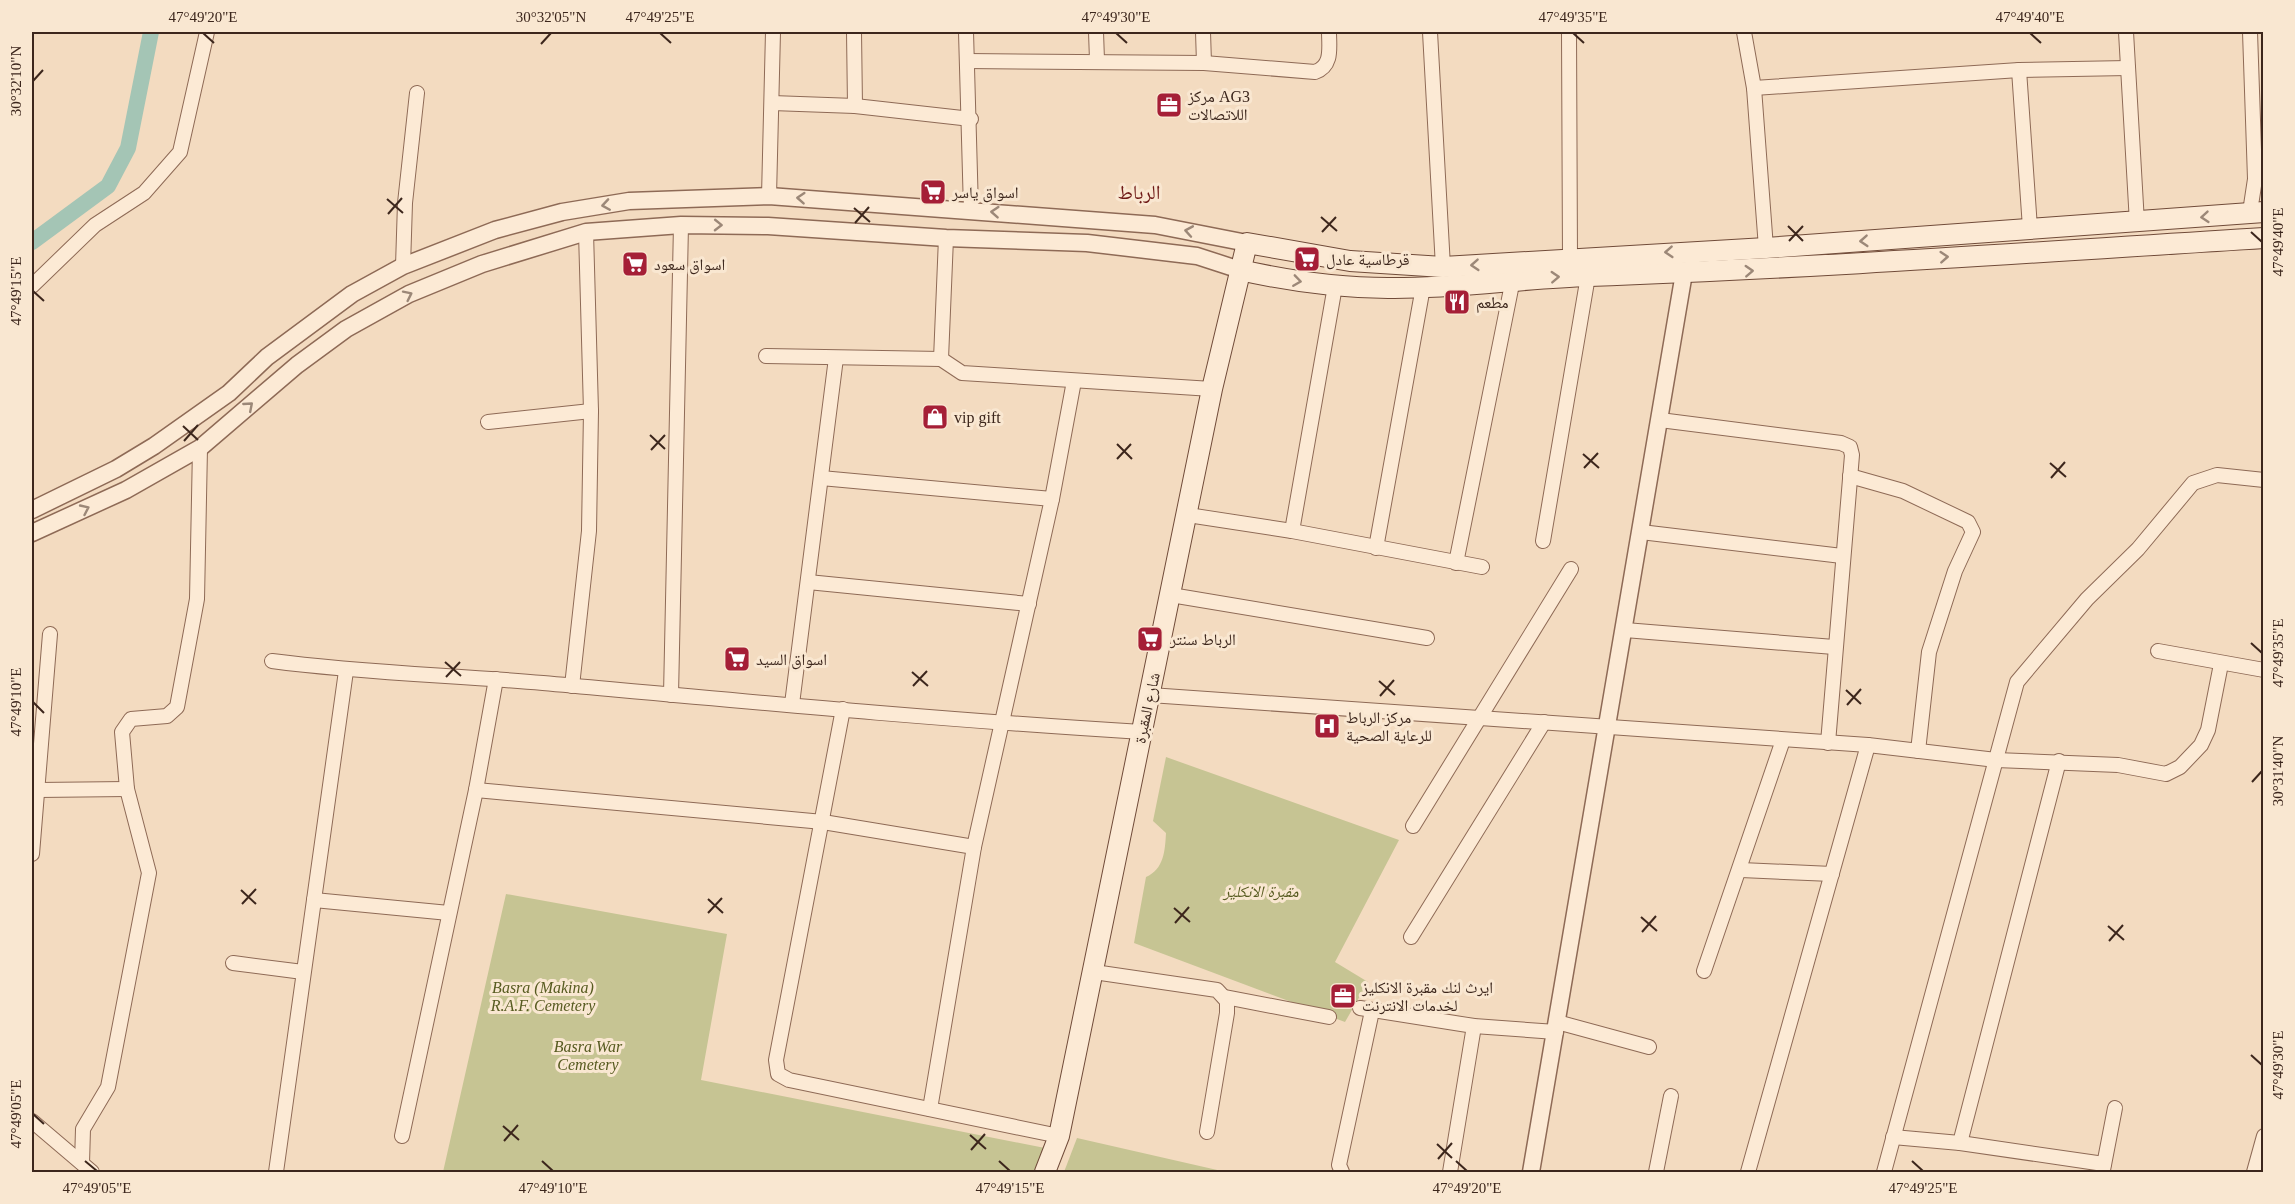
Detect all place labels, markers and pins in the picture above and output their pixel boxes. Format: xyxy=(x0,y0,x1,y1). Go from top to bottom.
place label: مركز AG3 اللاتصالات xyxy=(1187,88,1250,123)
office icon: مركز AG3 اللاتصالات xyxy=(1154,90,1184,120)
supermarket icon: اسواق ياسر xyxy=(918,177,948,207)
place label: اسواق ياسر xyxy=(951,184,1019,203)
supermarket icon: قرطاسية عادل xyxy=(1292,244,1322,274)
supermarket icon: اسواق سعود xyxy=(620,249,650,279)
place label: قرطاسية عادل xyxy=(1326,251,1410,270)
place label: اسواق سعود xyxy=(654,256,725,275)
restaurant icon: مطعم xyxy=(1442,287,1472,317)
place label: مطعم xyxy=(1476,294,1508,313)
shop icon: vip gift xyxy=(920,402,950,432)
place label: vip gift xyxy=(954,409,1001,427)
supermarket icon: الرباط سنتر xyxy=(1135,624,1165,654)
place label: الرباط سنتر xyxy=(1169,631,1236,649)
supermarket icon: اسواق السيد xyxy=(722,644,752,674)
place label: اسواق السيد xyxy=(756,651,827,670)
place label: مركز الرباط للرعاية الصحية xyxy=(1346,709,1432,745)
hospital icon: مركز الرباط للرعاية الصحية xyxy=(1312,711,1342,741)
place label: ايرث لنك مقبرة الانكليز لخدمات الانترنت xyxy=(1361,979,1493,1015)
office icon: ايرث لنك مقبرة الانكليز لخدمات الانترنت xyxy=(1328,981,1358,1011)

